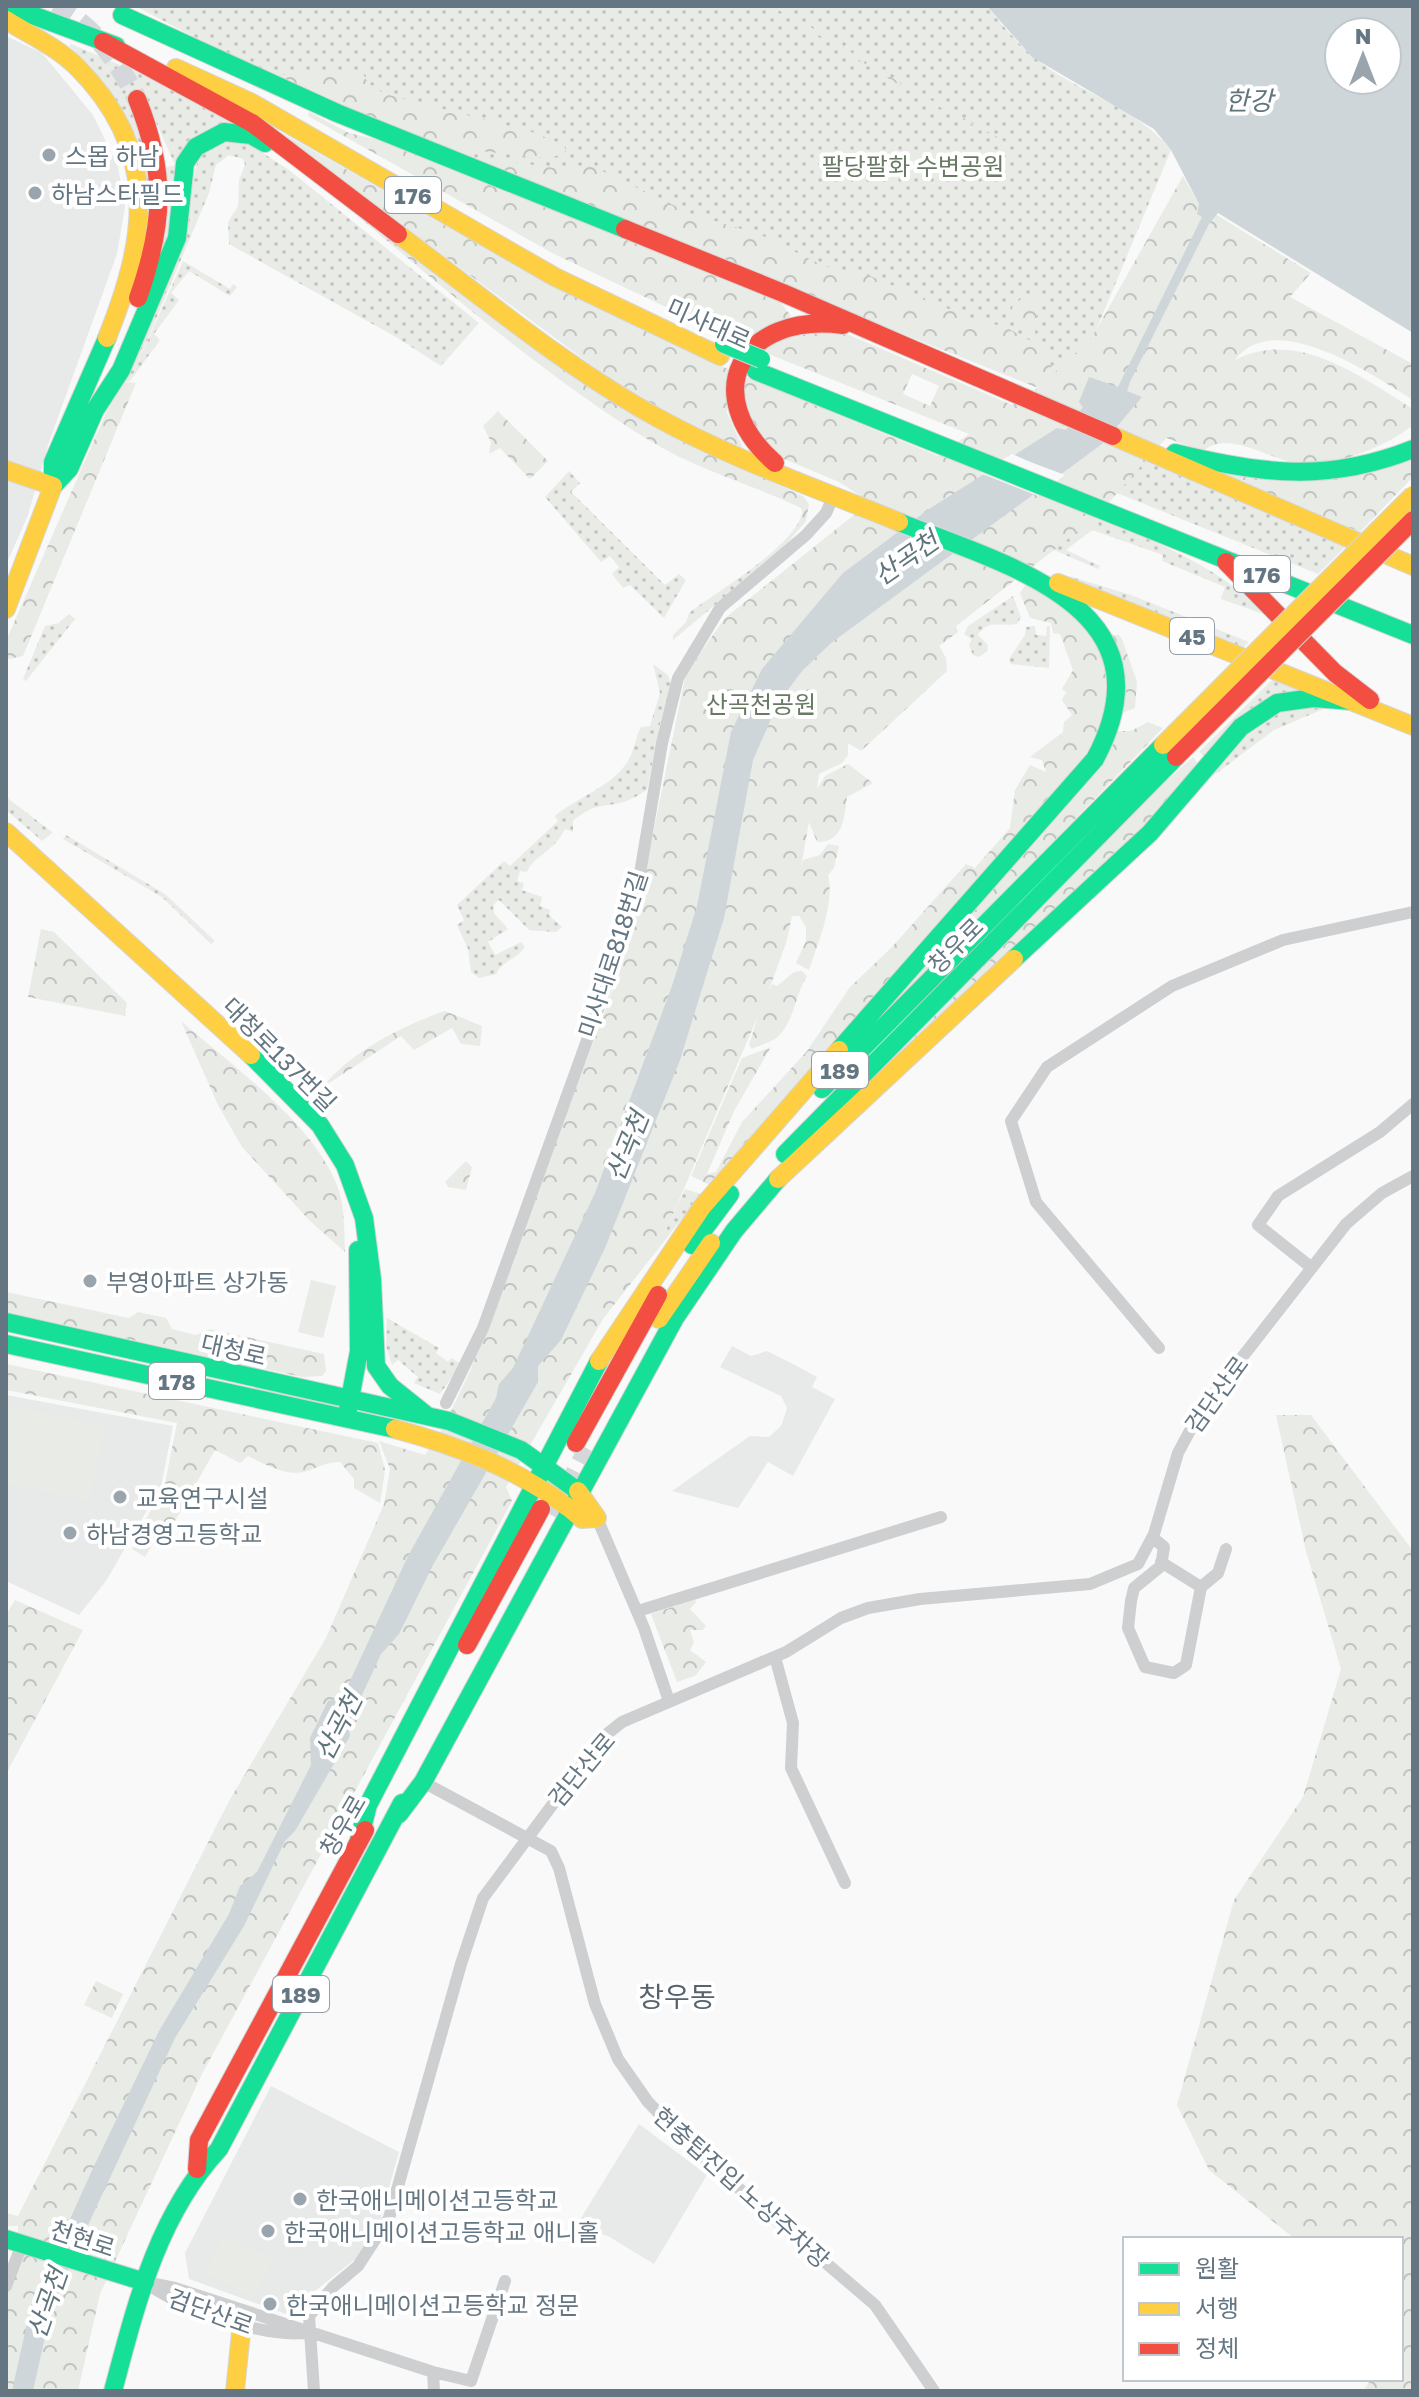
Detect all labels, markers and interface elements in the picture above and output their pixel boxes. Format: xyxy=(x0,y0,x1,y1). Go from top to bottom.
north arrow xyxy=(1323,16,1403,96)
text: N xyxy=(1355,22,1371,49)
water label: 한강 xyxy=(1225,85,1276,116)
place label: 스몹 하남 xyxy=(65,141,159,170)
marker: 스몹 하남 xyxy=(40,146,58,164)
park label: 팔당팔화 수변공원 xyxy=(822,151,1004,180)
road number: 176 xyxy=(385,177,441,213)
place label: 하남스타필드 xyxy=(51,179,183,208)
marker: 하남스타필드 xyxy=(26,184,44,202)
street label: 미사대로 xyxy=(663,292,755,354)
water label: 산곡천 xyxy=(868,523,947,591)
road number: 176 xyxy=(1234,556,1290,592)
road number: 45 xyxy=(1170,618,1214,654)
park label: 산곡천공원 xyxy=(706,689,816,718)
street label: 미사대로818번길 xyxy=(571,867,653,1041)
street label: 창우로 xyxy=(921,911,989,979)
street label: 대청로137번길 xyxy=(217,991,343,1117)
road number: 189 xyxy=(812,1052,868,1088)
water label: 산곡천 xyxy=(599,1104,656,1185)
place label: 부영아파트 상가동 xyxy=(106,1267,289,1296)
marker: 부영아파트 상가동 xyxy=(81,1272,99,1290)
street label: 대청로 xyxy=(198,1327,270,1371)
street label: 검단산로 xyxy=(1178,1350,1254,1438)
road number: 178 xyxy=(149,1363,205,1399)
place label: 교육연구시설 xyxy=(136,1483,268,1512)
marker: 교육연구시설 xyxy=(111,1488,129,1506)
place label: 하남경영고등학교 xyxy=(86,1519,263,1548)
marker: 하남경영고등학교 xyxy=(61,1524,79,1542)
water label: 산곡천 xyxy=(308,1684,369,1765)
street label: 검단산로 xyxy=(542,1726,620,1812)
street label: 창우로 xyxy=(313,1789,371,1861)
road number: 189 xyxy=(273,1976,329,2012)
district label: 창우동 xyxy=(638,1980,716,2013)
street label: 현충탑진입 노상주차장 xyxy=(648,2100,836,2274)
place label: 한국애니메이션고등학교 xyxy=(316,2185,559,2214)
marker: 한국애니메이션고등학교 xyxy=(291,2190,309,2208)
street label: 천현로 xyxy=(47,2214,119,2262)
place label: 한국애니메이션고등학교 애니홀 xyxy=(284,2217,599,2246)
marker: 한국애니메이션고등학교 애니홀 xyxy=(259,2222,277,2240)
legend xyxy=(1123,2237,1403,2381)
text: 원활 xyxy=(1195,2253,1239,2282)
water label: 산곡천 xyxy=(21,2261,74,2342)
street label: 검단산로 xyxy=(165,2282,257,2340)
place label: 한국애니메이션고등학교 정문 xyxy=(286,2290,579,2319)
text: 서행 xyxy=(1195,2293,1239,2322)
marker: 한국애니메이션고등학교 정문 xyxy=(261,2295,279,2313)
text: 정체 xyxy=(1195,2333,1239,2362)

